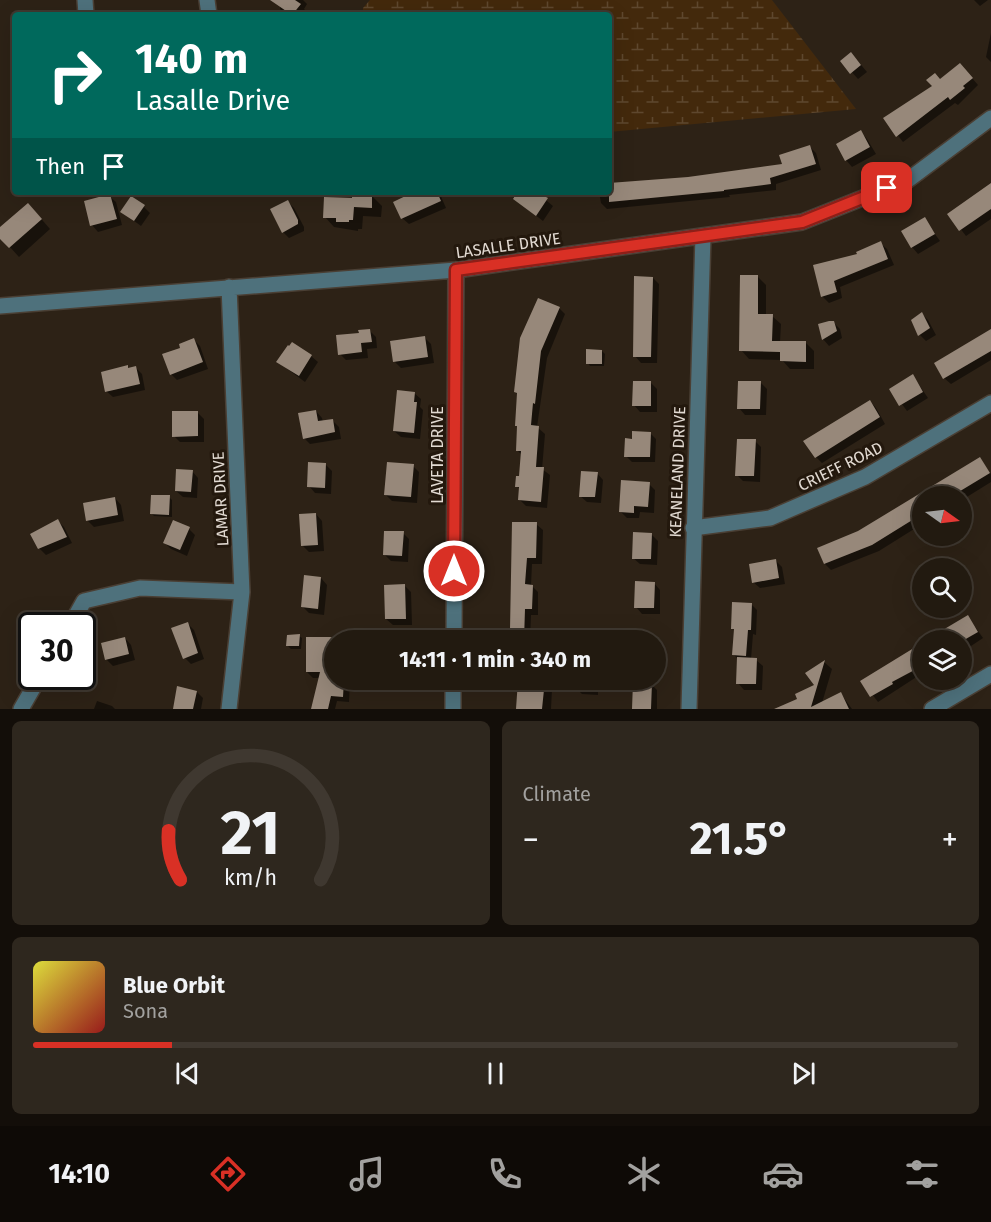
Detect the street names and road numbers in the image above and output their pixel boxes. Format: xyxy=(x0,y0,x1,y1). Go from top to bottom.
street label: LASALLE DRIVE xyxy=(454,229,562,262)
street label: LAVETA DRIVE xyxy=(428,406,447,504)
street label: KEANELAND DRIVE xyxy=(666,406,689,538)
street label: CRIEFF ROAD xyxy=(795,438,886,495)
street label: LAMAR DRIVE xyxy=(209,451,232,547)

